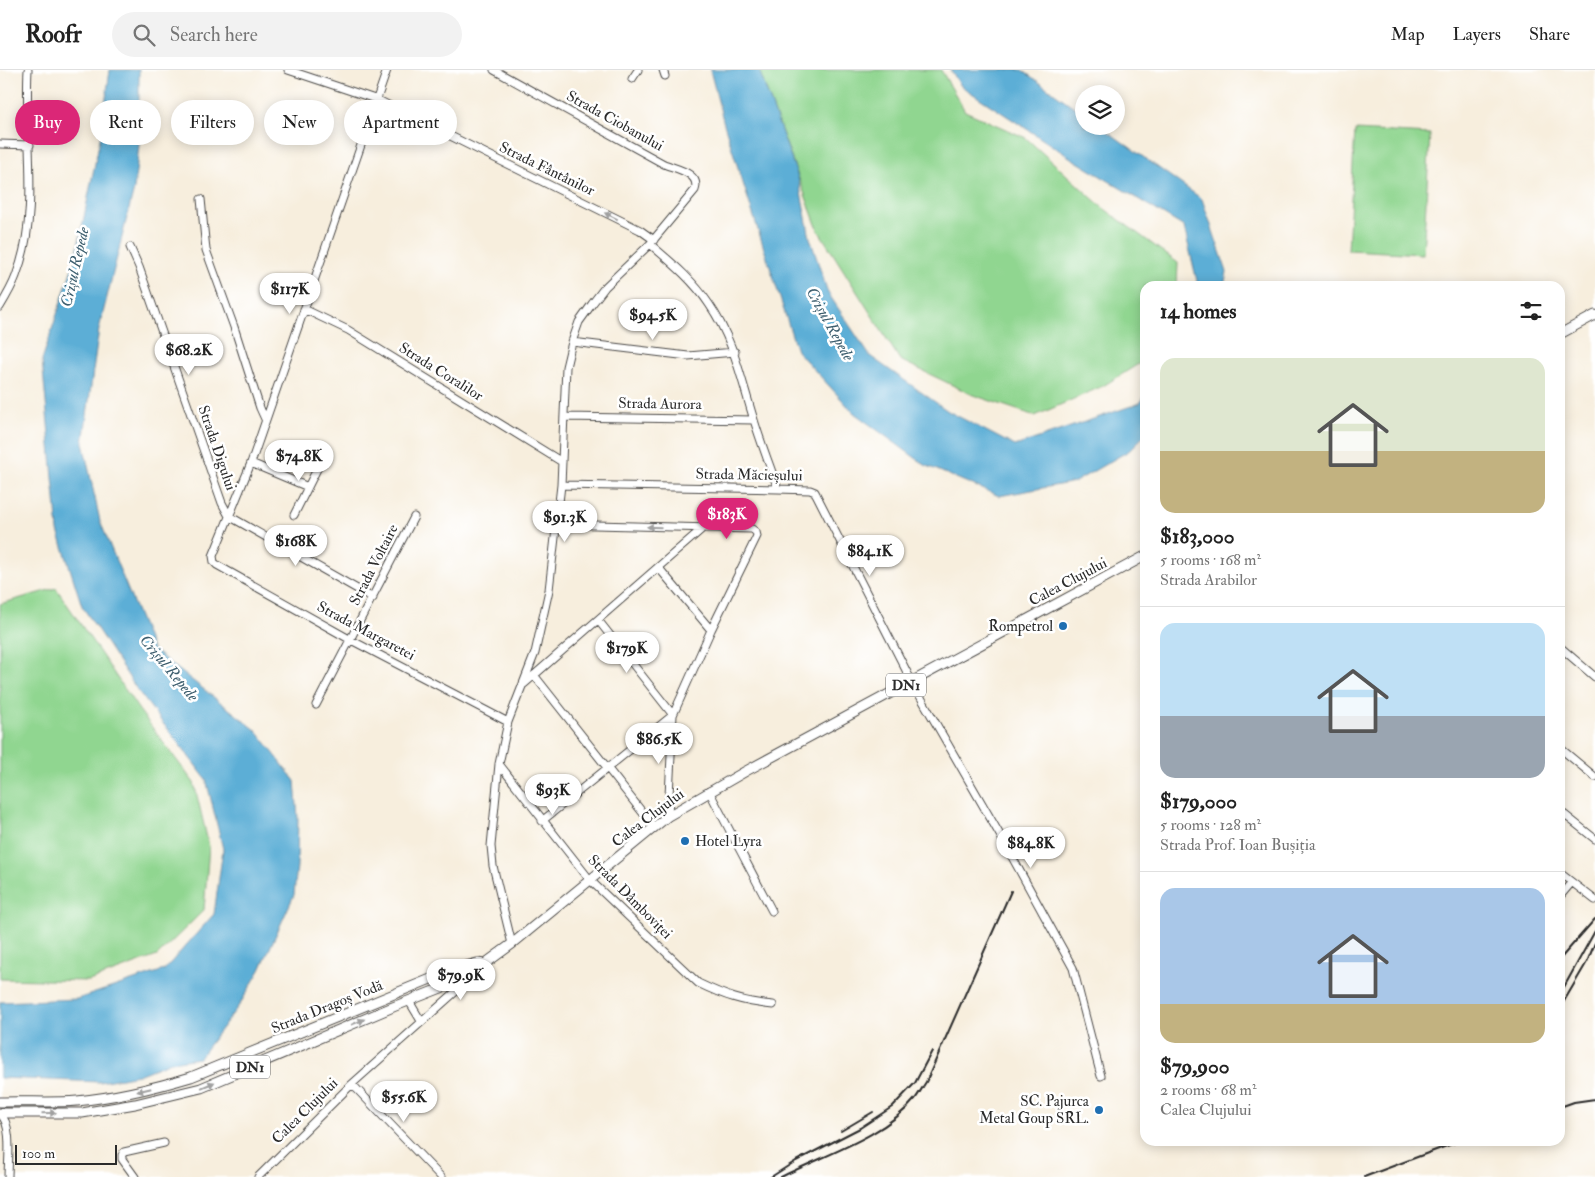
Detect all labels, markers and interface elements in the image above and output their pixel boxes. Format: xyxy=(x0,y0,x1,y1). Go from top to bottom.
search box xyxy=(112,12,462,57)
text: Roofr xyxy=(25,19,82,50)
icon: search xyxy=(130,21,158,49)
text: Search here xyxy=(170,23,258,47)
text: Map xyxy=(1391,23,1425,46)
text: Layers xyxy=(1453,23,1501,46)
text: Share xyxy=(1529,23,1570,46)
map controls xyxy=(1075,85,1125,135)
button: layers xyxy=(1075,85,1125,135)
street label: Strada Ciobanului xyxy=(563,86,667,156)
chip: Buy xyxy=(15,100,80,145)
chip: Rent xyxy=(90,100,161,145)
chip: Filters xyxy=(171,100,254,145)
chip: New xyxy=(264,100,334,145)
chip: Apartment xyxy=(344,100,457,145)
street label: Strada Fântânilor xyxy=(496,138,598,200)
one-way arrow xyxy=(604,212,618,220)
water label: Crișul Repede xyxy=(56,225,94,309)
pin: $117K xyxy=(255,272,325,315)
text: $117K xyxy=(270,279,310,299)
water label: Crișul Repede xyxy=(802,284,859,365)
icon: filters xyxy=(1517,297,1545,325)
pin: $94.5K xyxy=(612,298,694,341)
text: 14 homes xyxy=(1160,298,1237,325)
text: $94.5K xyxy=(629,305,677,325)
pin: $68.2K xyxy=(148,334,230,376)
street label: Strada Coralilor xyxy=(395,338,487,406)
text: $68.2K xyxy=(165,340,213,360)
icon: home xyxy=(1308,390,1398,480)
street label: Strada Aurora xyxy=(618,394,703,414)
street label: Strada Digului xyxy=(194,403,240,493)
pin: $74.8K xyxy=(258,440,340,482)
text: $74.8K xyxy=(276,446,322,466)
street label: Strada Măcieșului xyxy=(695,465,803,485)
pin: $183K xyxy=(692,498,762,540)
pin: $91.3K xyxy=(524,500,606,543)
text: $183K xyxy=(707,504,747,524)
text: $91.3K xyxy=(543,507,587,527)
street label: Strada Voltaire xyxy=(345,521,403,609)
one-way arrow xyxy=(646,523,662,531)
text: $183,000 xyxy=(1160,523,1235,550)
pin: $168K xyxy=(261,524,331,567)
text: $168K xyxy=(275,531,317,551)
pin: $84.1K xyxy=(829,534,911,577)
text: $84.1K xyxy=(847,541,893,561)
text: 5 rooms · 168 m² xyxy=(1160,550,1261,570)
street label: Calea Clujului xyxy=(1026,553,1110,611)
text: Strada Arabilor xyxy=(1160,570,1257,590)
street label: Strada Margaretei xyxy=(314,597,418,665)
place label: Rompetrol xyxy=(988,617,1053,637)
marker: Rompetrol xyxy=(1057,620,1069,632)
water label: Crișul Repede xyxy=(135,630,203,706)
pin: $179K xyxy=(592,632,662,674)
text: $179K xyxy=(606,638,648,658)
icon: home xyxy=(1308,656,1398,746)
road number: DN1 xyxy=(886,674,926,696)
pin: $86.5K xyxy=(618,722,700,765)
text: $86.5K xyxy=(636,729,682,749)
pin: $93K xyxy=(523,774,583,816)
text: $93K xyxy=(536,780,570,800)
street label: Calea Clujului xyxy=(608,785,688,851)
text: $179,000 xyxy=(1160,788,1237,815)
text: 5 rooms · 128 m² xyxy=(1160,815,1261,835)
pin: $84.8K xyxy=(990,826,1072,869)
place label: Hotel Lyra xyxy=(695,832,762,851)
text: $84.8K xyxy=(1007,833,1055,853)
marker: Hotel Lyra xyxy=(679,835,691,847)
text: Strada Prof. Ioan Bușiția xyxy=(1160,835,1316,855)
street label: Strada Dâmboviței xyxy=(584,851,676,943)
icon: home xyxy=(1308,921,1398,1011)
pin: $79.9K xyxy=(420,958,502,1001)
text: $79.9K xyxy=(437,965,485,985)
street label: Strada Dragoș Vodă xyxy=(268,976,386,1038)
one-way arrow xyxy=(351,1017,365,1025)
text: $79,900 xyxy=(1160,1053,1230,1080)
road number: DN1 xyxy=(230,1056,270,1079)
street label: Calea Clujului xyxy=(268,1074,342,1148)
pin: $55.6K xyxy=(363,1080,445,1123)
text: 2 rooms · 68 m² xyxy=(1160,1080,1256,1100)
one-way arrow xyxy=(201,1081,215,1089)
one-way arrow xyxy=(137,1086,152,1094)
text: $55.6K xyxy=(381,1087,427,1107)
place label: SC. Pajurca Metal Goup SRL. xyxy=(979,1092,1090,1129)
text: Calea Clujului xyxy=(1160,1100,1252,1120)
marker: SC. Pajurca Metal Goup SRL. xyxy=(1093,1104,1105,1116)
one-way arrow xyxy=(41,1109,57,1117)
scale bar xyxy=(15,1142,118,1165)
text: 100 m xyxy=(22,1145,55,1162)

